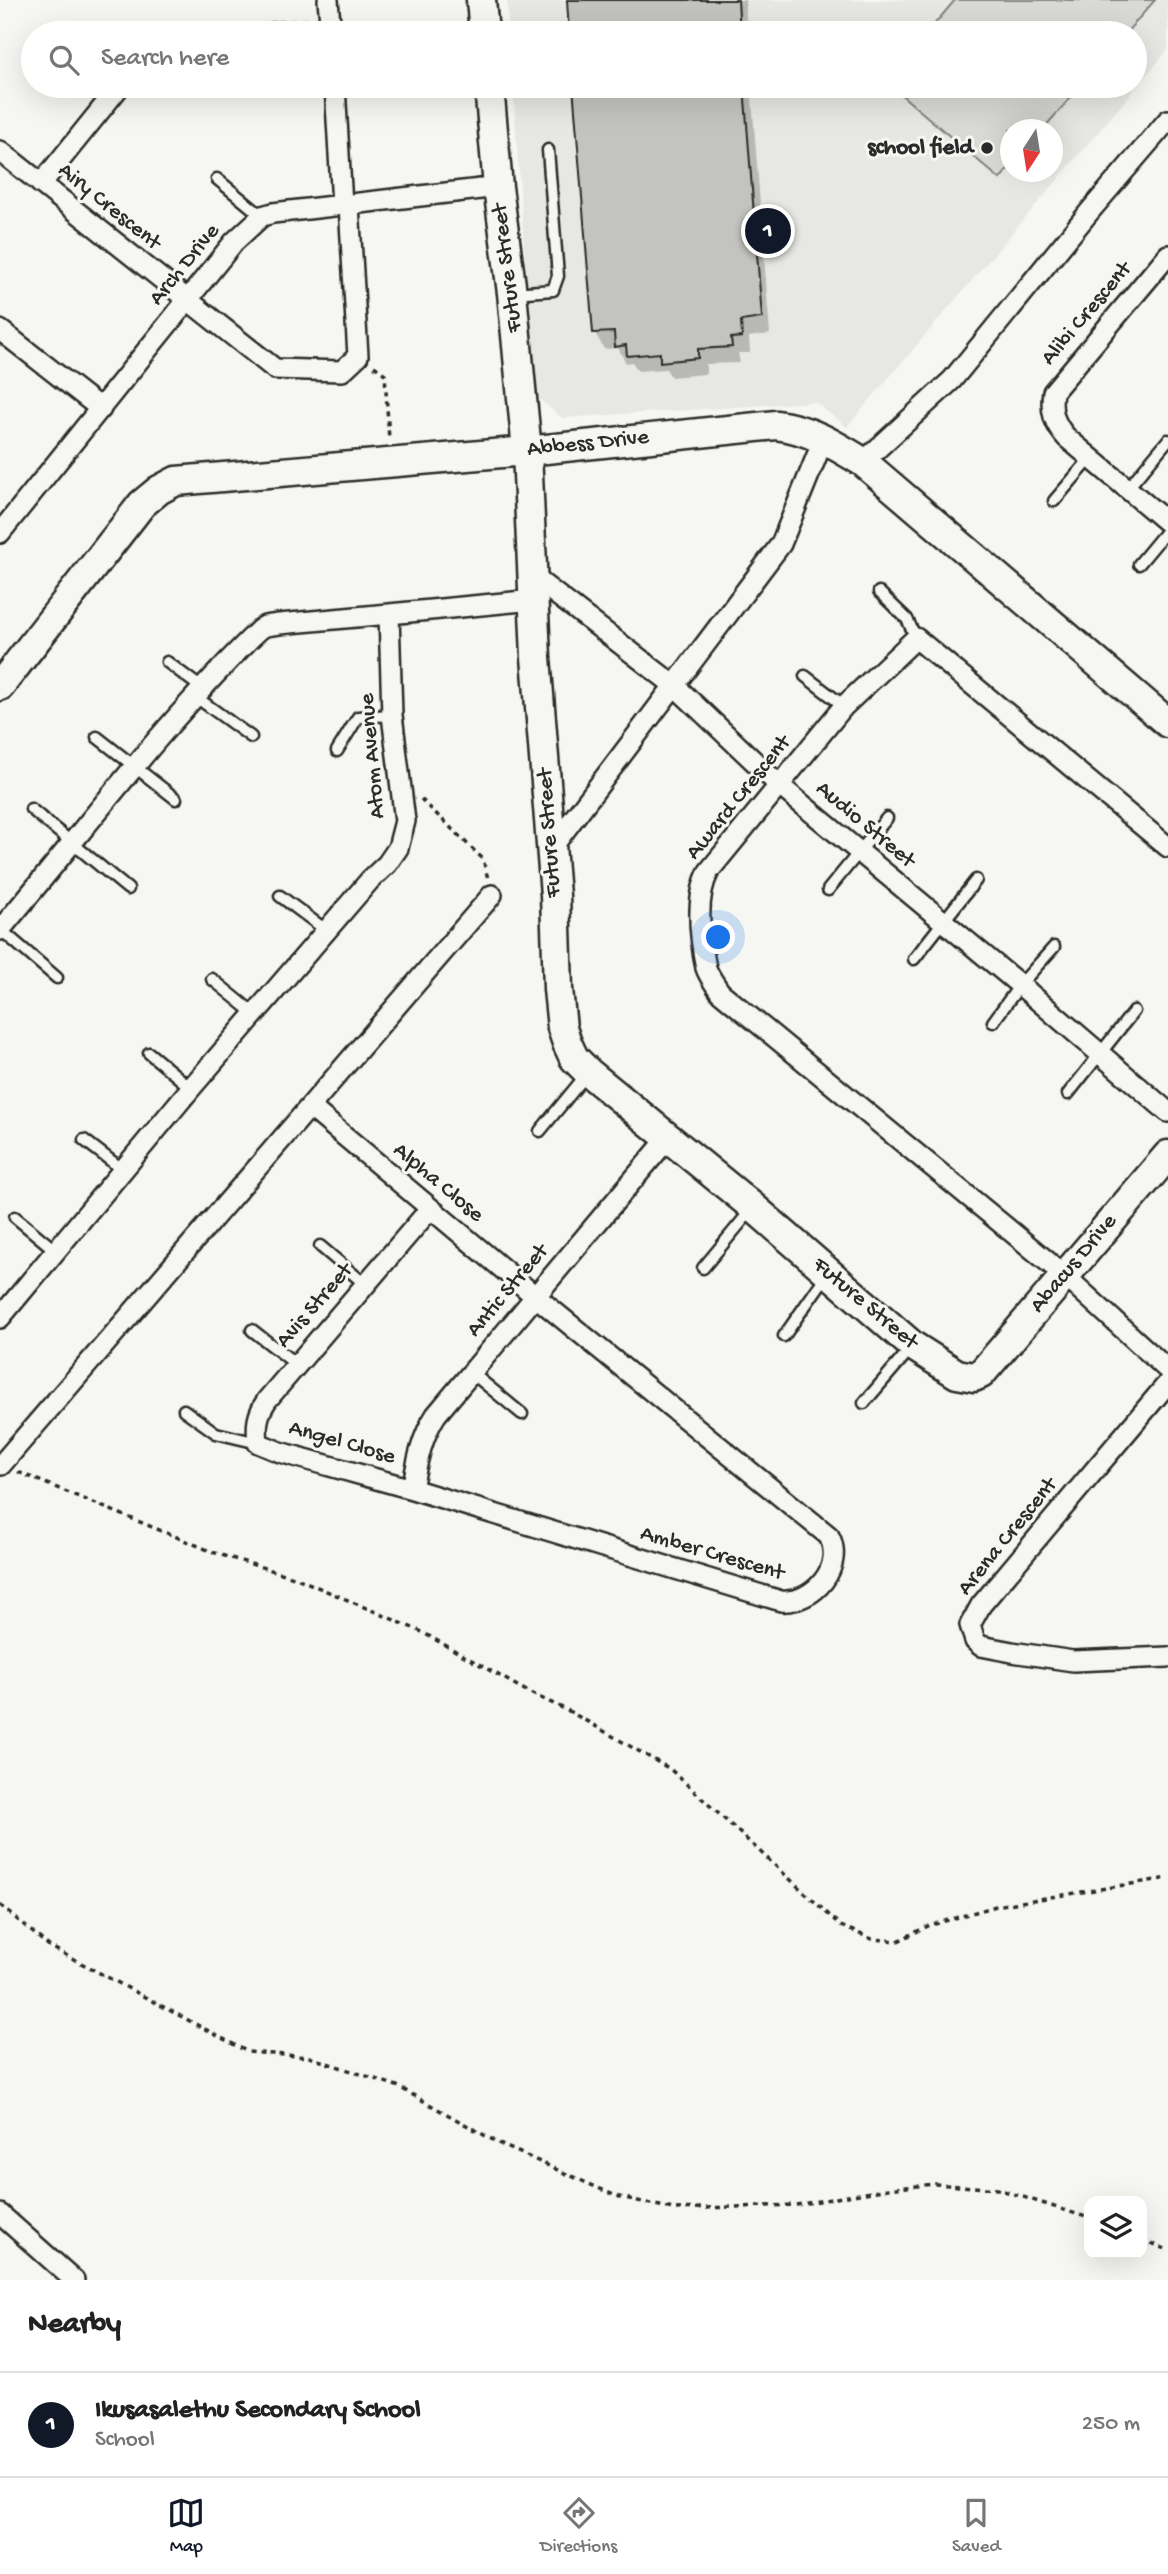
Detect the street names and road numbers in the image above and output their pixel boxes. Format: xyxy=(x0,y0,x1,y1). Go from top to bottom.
street label: Airy Crescent xyxy=(52,157,167,258)
street label: Future Street xyxy=(487,200,529,335)
street label: Arch Drive xyxy=(144,218,227,311)
street label: Alibi Crescent xyxy=(1036,255,1139,371)
street label: Abbess Drive xyxy=(526,424,651,464)
street label: Atom Avenue xyxy=(354,691,392,820)
street label: Award Crescent xyxy=(681,729,798,866)
street label: Future Street xyxy=(532,766,568,900)
street label: Audio Street xyxy=(810,776,921,875)
street label: Alpha Close xyxy=(387,1137,490,1230)
street label: Abacus Drive xyxy=(1025,1208,1124,1319)
street label: Antic Street xyxy=(461,1238,556,1343)
street label: Future Street xyxy=(806,1251,925,1357)
street label: Avis Street xyxy=(271,1257,360,1354)
street label: Angel Close xyxy=(286,1415,400,1471)
street label: Arena Crescent xyxy=(952,1471,1065,1601)
street label: Amber Crescent xyxy=(637,1521,789,1588)

